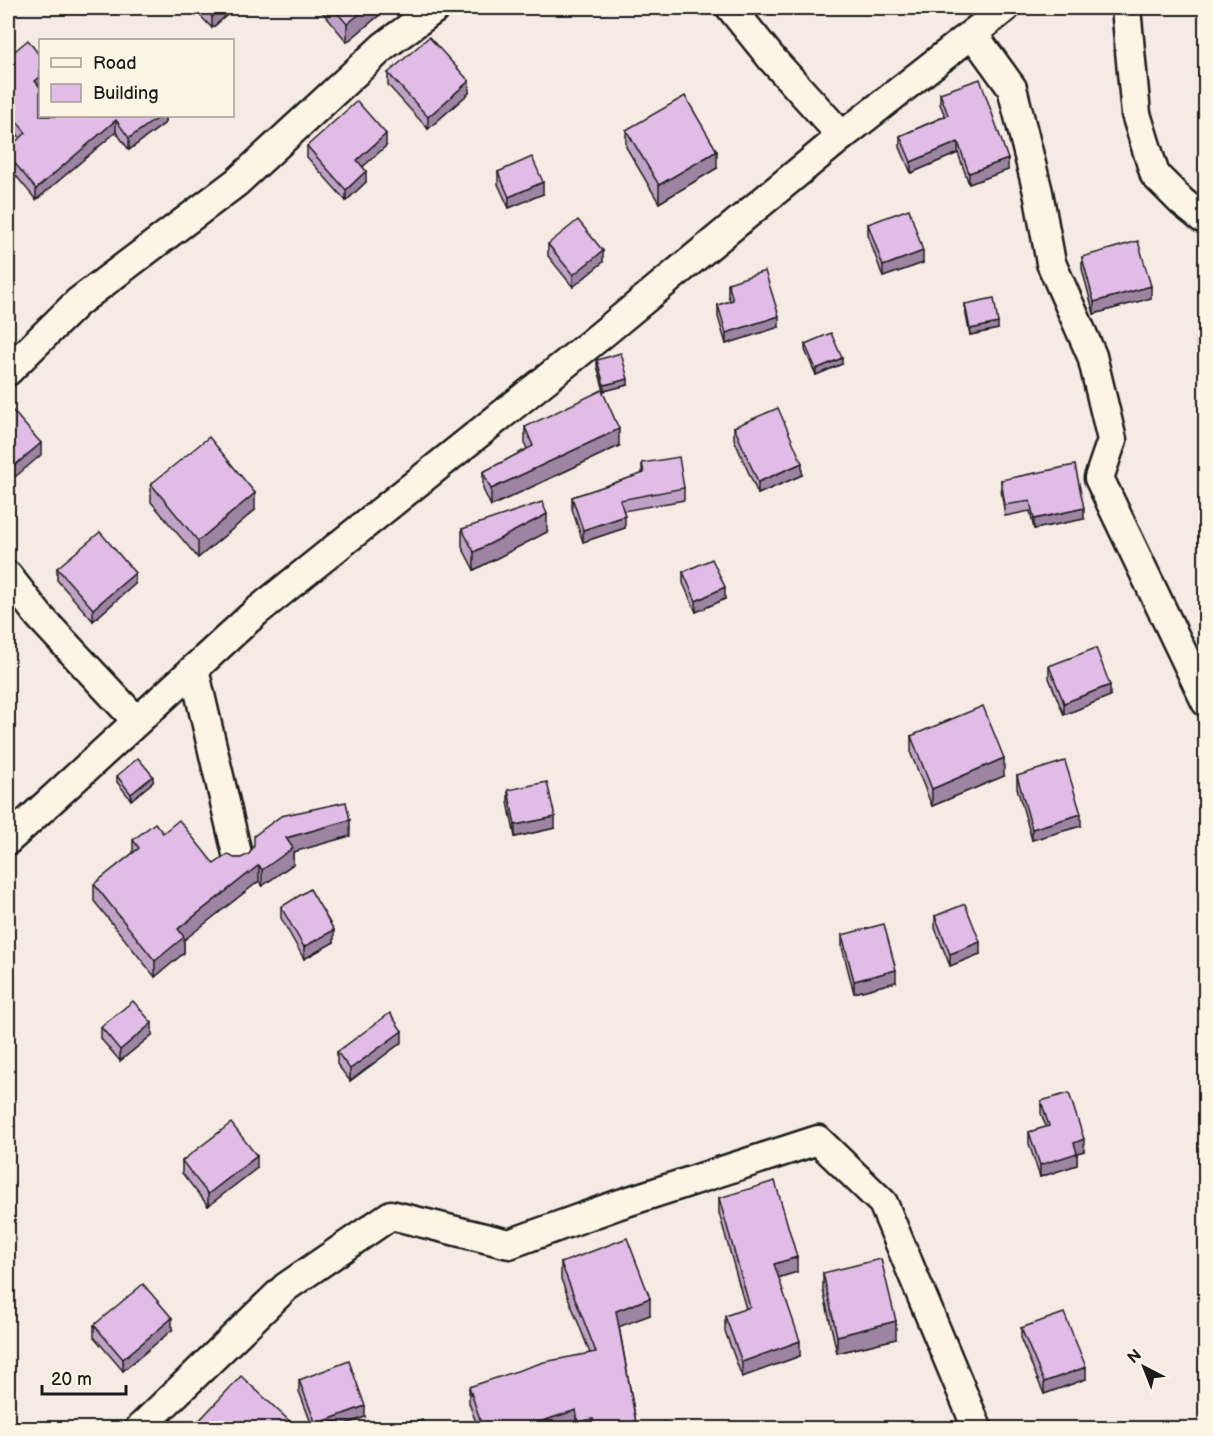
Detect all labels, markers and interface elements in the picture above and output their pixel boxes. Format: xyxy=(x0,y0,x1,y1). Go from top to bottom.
legend xyxy=(39,39,234,117)
text: Road xyxy=(93,53,137,74)
text: Building xyxy=(93,83,159,104)
north arrow xyxy=(1114,1337,1174,1397)
text: N xyxy=(1124,1346,1146,1368)
scale bar xyxy=(42,1358,126,1396)
text: 20 m xyxy=(51,1369,92,1390)

